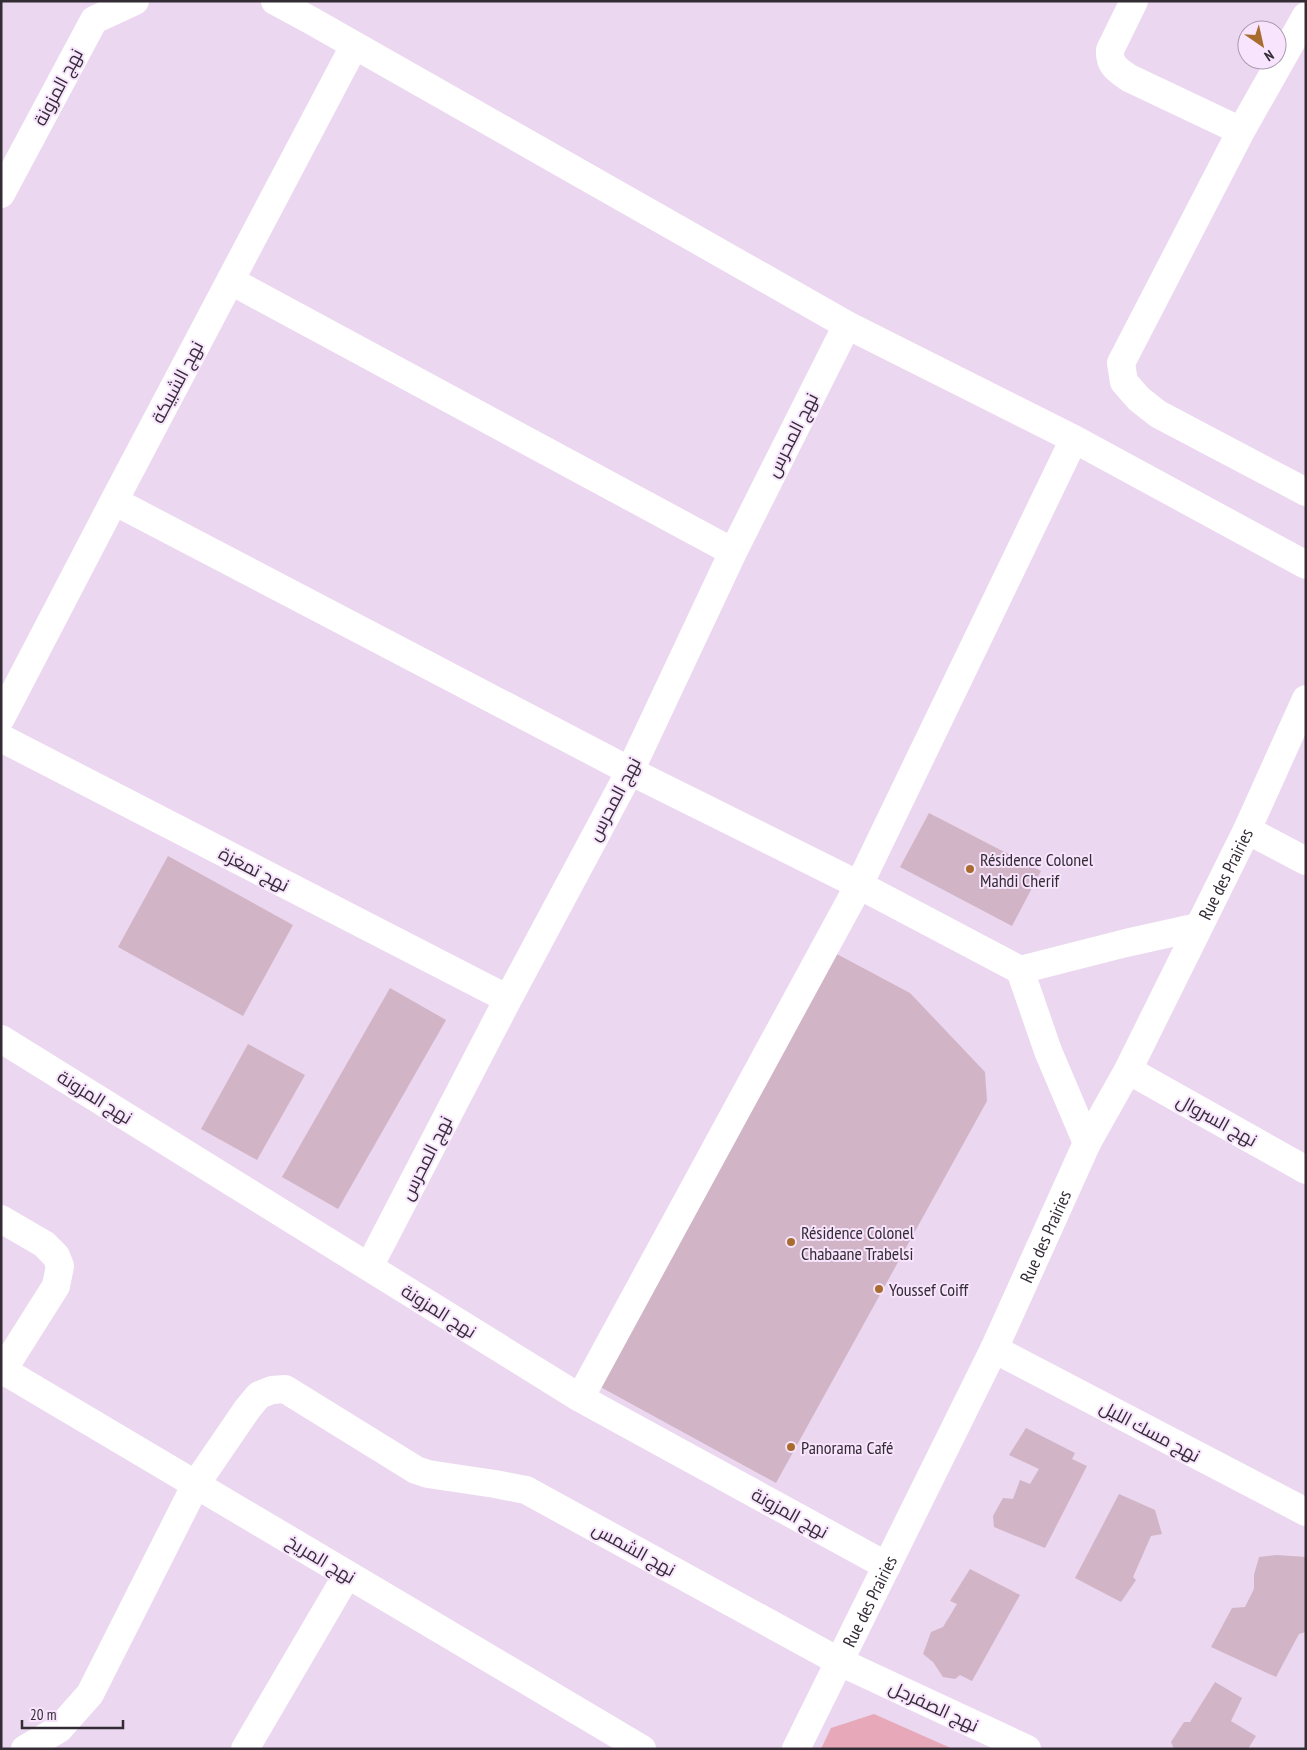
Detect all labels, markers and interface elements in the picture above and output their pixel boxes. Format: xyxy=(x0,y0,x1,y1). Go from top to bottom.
north arrow xyxy=(1237,20,1287,70)
street label: نهج المزونة xyxy=(28,44,89,130)
text: N xyxy=(1261,46,1277,65)
street label: نهج الشبيكة xyxy=(146,337,209,428)
street label: نهج المحرس xyxy=(761,389,824,482)
street label: نهج المحرس xyxy=(582,753,647,845)
street label: Rue des Prairies xyxy=(1193,824,1258,923)
street label: نهج تمغزة xyxy=(214,841,293,897)
place label: Résidence Colonel Mahdi Cherif xyxy=(980,848,1094,892)
marker: Résidence Colonel Mahdi Cherif xyxy=(964,863,976,875)
street label: نهج المزونة xyxy=(53,1065,137,1130)
street label: نهج السروال xyxy=(1172,1088,1261,1152)
street label: نهج المحرس xyxy=(395,1112,458,1205)
street label: Rue des Prairies xyxy=(1014,1186,1076,1286)
place label: Résidence Colonel Chabaane Trabelsi xyxy=(801,1221,915,1265)
marker: Résidence Colonel Chabaane Trabelsi xyxy=(785,1236,797,1248)
place label: Youssef Coiff xyxy=(889,1278,970,1301)
street label: نهج المزونة xyxy=(397,1279,481,1344)
marker: Youssef Coiff xyxy=(873,1283,885,1295)
street label: نهج مسك الليل xyxy=(1095,1395,1204,1468)
place label: Panorama Café xyxy=(801,1436,894,1459)
marker: Panorama Café xyxy=(785,1441,797,1453)
street label: نهج المزونة xyxy=(747,1483,832,1544)
street label: نهج الشمس xyxy=(588,1517,680,1582)
street label: نهج المريخ xyxy=(282,1529,360,1589)
street label: Rue des Prairies xyxy=(837,1552,901,1651)
street label: نهج الصفرجل xyxy=(885,1675,983,1738)
scale bar xyxy=(22,1698,124,1730)
text: 20 m xyxy=(30,1705,56,1724)

